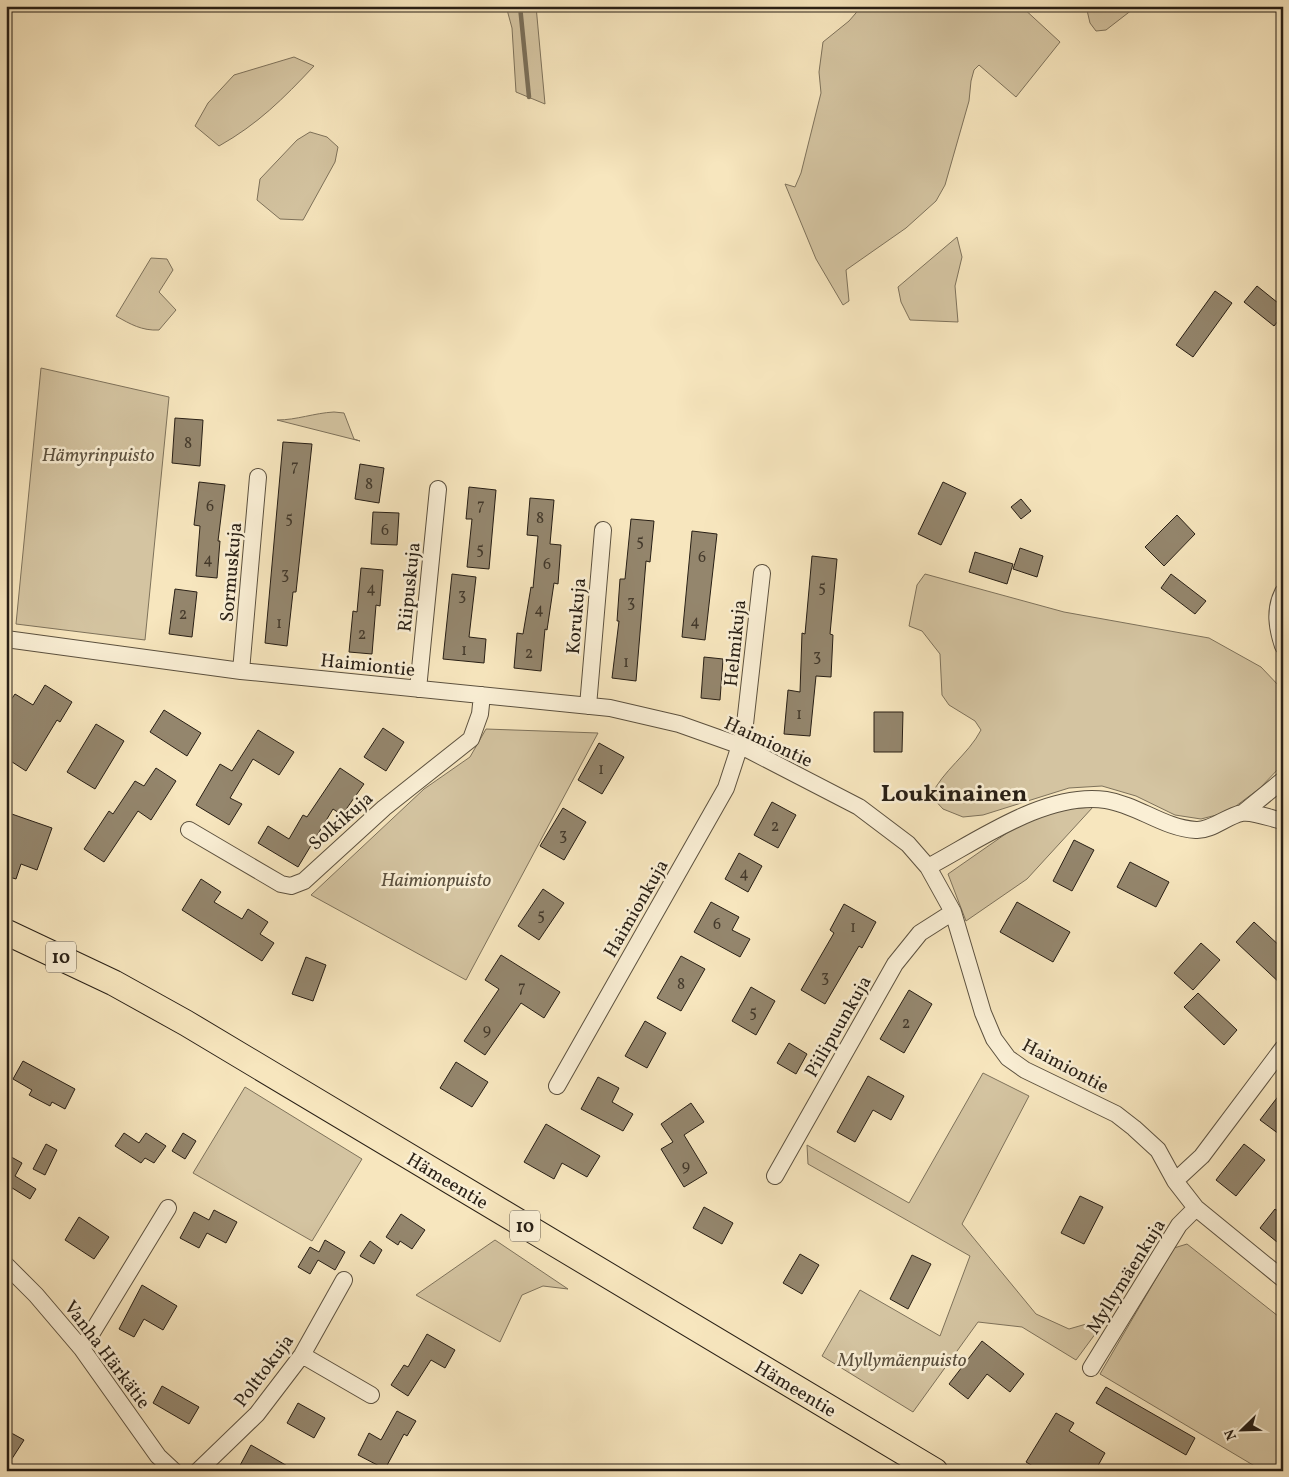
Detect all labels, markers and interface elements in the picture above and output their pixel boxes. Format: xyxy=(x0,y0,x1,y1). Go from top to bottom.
house number: 8 xyxy=(184,433,192,455)
park label: Hämyrinpuisto xyxy=(42,443,155,469)
house number: 7 xyxy=(291,456,299,478)
house number: 8 xyxy=(365,474,373,496)
house number: 7 xyxy=(477,495,485,517)
house number: 6 xyxy=(206,496,214,518)
house number: 5 xyxy=(285,508,293,530)
house number: 8 xyxy=(536,508,544,530)
house number: 6 xyxy=(381,520,389,542)
street label: Sormuskuja xyxy=(215,521,249,623)
house number: 5 xyxy=(636,531,644,553)
house number: 5 xyxy=(476,539,484,561)
street label: Riipuskuja xyxy=(392,541,428,633)
house number: 6 xyxy=(698,547,706,569)
house number: 4 xyxy=(203,549,213,571)
house number: 6 xyxy=(543,554,551,576)
house number: 3 xyxy=(281,564,289,586)
street label: Korukuja xyxy=(561,577,593,656)
house number: 5 xyxy=(818,577,826,599)
house number: 4 xyxy=(366,578,376,600)
house number: 3 xyxy=(458,585,466,607)
house number: 3 xyxy=(627,592,635,614)
street label: Helmikuja xyxy=(718,598,753,688)
house number: 4 xyxy=(534,599,544,621)
house number: 2 xyxy=(179,604,187,626)
house number: 4 xyxy=(690,611,700,633)
house number: 1 xyxy=(276,613,282,635)
house number: 2 xyxy=(358,624,366,646)
house number: 1 xyxy=(461,640,467,662)
house number: 2 xyxy=(525,643,533,665)
house number: 3 xyxy=(813,646,821,668)
street label: Haimiontie xyxy=(319,648,416,684)
house number: 1 xyxy=(623,652,629,674)
house number: 1 xyxy=(796,704,802,726)
street label: Haimiontie xyxy=(720,711,817,775)
house number: 1 xyxy=(598,759,604,781)
district label: Loukinainen xyxy=(881,778,1028,812)
street label: Solkikuja xyxy=(303,786,379,857)
house number: 2 xyxy=(771,816,779,838)
house number: 3 xyxy=(559,825,567,847)
street label: Haimionkuja xyxy=(598,855,675,963)
house number: 4 xyxy=(739,863,749,885)
park label: Haimionpuisto xyxy=(381,868,492,894)
house number: 5 xyxy=(537,905,545,927)
house number: 6 xyxy=(713,914,721,936)
house number: 1 xyxy=(850,917,856,939)
road number: 10 xyxy=(46,942,76,972)
house number: 3 xyxy=(821,967,829,989)
street label: Piilipuunkuja xyxy=(799,971,878,1083)
house number: 8 xyxy=(677,974,685,996)
house number: 7 xyxy=(518,977,526,999)
house number: 5 xyxy=(749,1002,757,1024)
house number: 2 xyxy=(902,1013,910,1035)
house number: 9 xyxy=(483,1020,491,1042)
street label: Haimiontie xyxy=(1017,1033,1113,1101)
street label: Hämeentie xyxy=(401,1147,493,1216)
house number: 9 xyxy=(682,1156,690,1178)
road number: 10 xyxy=(510,1210,540,1242)
street label: Myllymäenkuja xyxy=(1081,1215,1172,1340)
street label: Vanha Härkätie xyxy=(57,1296,156,1415)
street label: Polttokuja xyxy=(229,1329,301,1413)
park label: Myllymäenpuisto xyxy=(837,1348,967,1374)
street label: Hämeentie xyxy=(749,1355,841,1424)
north arrow xyxy=(1216,1404,1266,1454)
text: N xyxy=(1221,1426,1242,1443)

